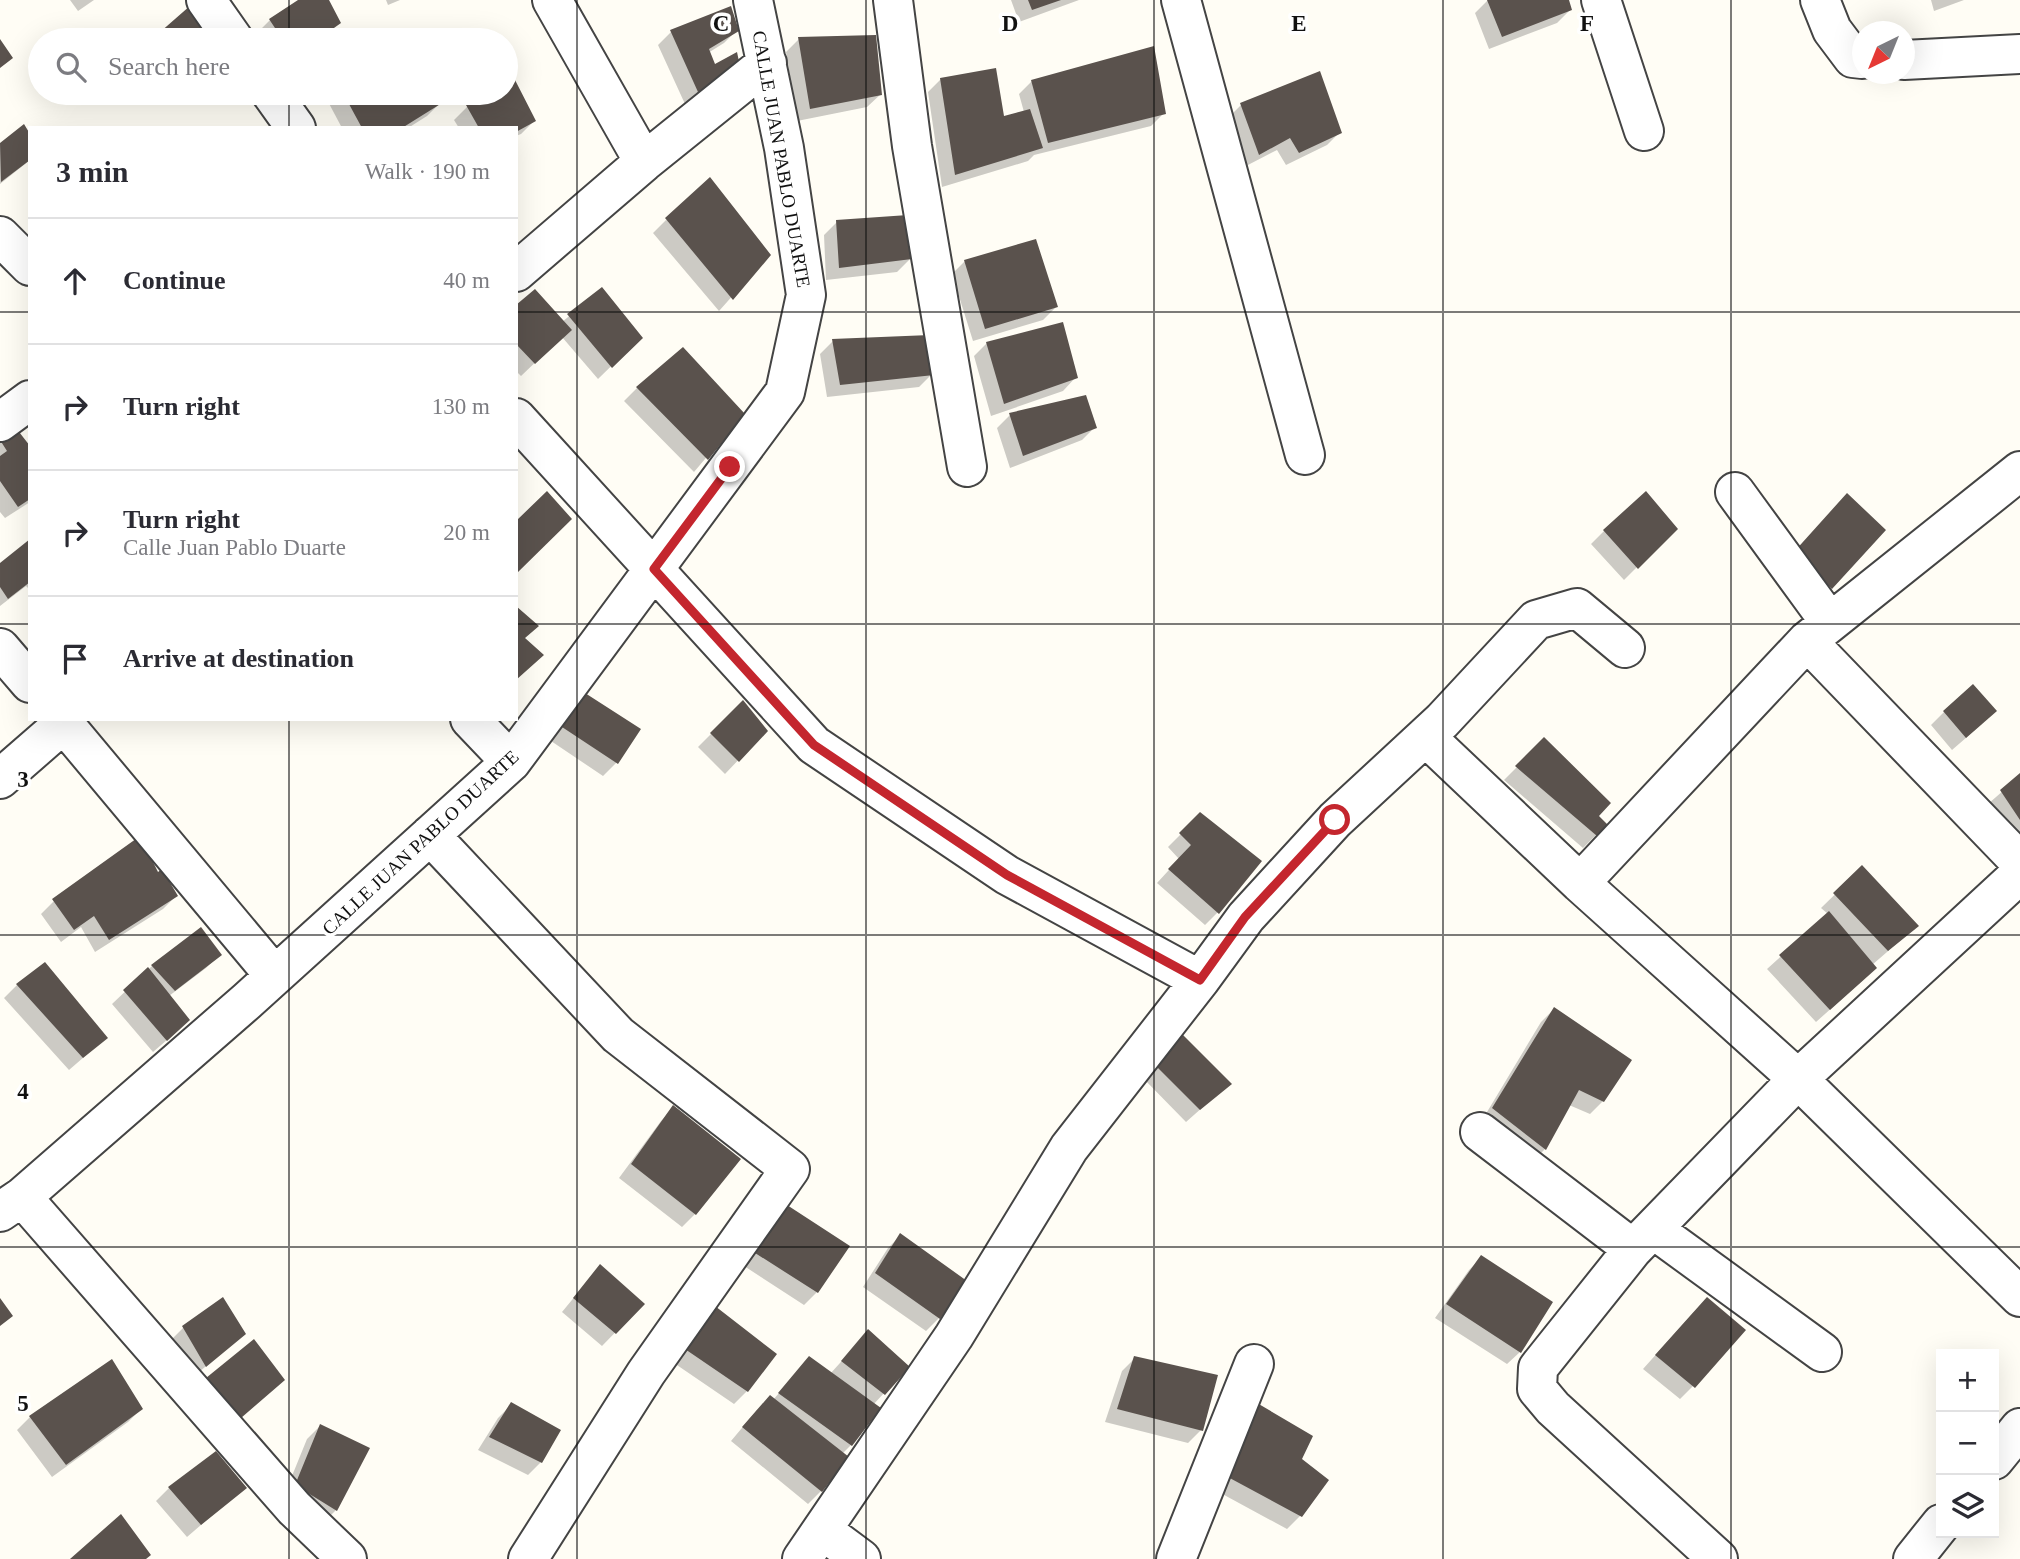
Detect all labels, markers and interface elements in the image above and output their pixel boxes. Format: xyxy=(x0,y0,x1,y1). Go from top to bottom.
text: C xyxy=(713,11,729,36)
text: D xyxy=(1002,11,1018,36)
text: E xyxy=(1291,11,1307,36)
text: F xyxy=(1580,11,1594,36)
north arrow xyxy=(1852,21,1915,84)
search box xyxy=(28,28,518,105)
street label: CALLE JUAN PABLO DUARTE xyxy=(749,29,814,289)
icon: search xyxy=(52,48,90,86)
text: Search here xyxy=(108,52,230,81)
text: 3 min xyxy=(56,155,129,188)
text: Walk · 190 m xyxy=(365,159,490,184)
icon: ahead xyxy=(56,262,94,300)
text: Continue xyxy=(123,266,226,295)
text: 40 m xyxy=(443,268,490,293)
icon: right xyxy=(56,388,94,426)
text: Turn right xyxy=(123,392,240,421)
text: 130 m xyxy=(432,394,490,419)
route end xyxy=(714,451,745,482)
text: Turn right xyxy=(123,505,240,534)
icon: right xyxy=(56,514,94,552)
text: 20 m xyxy=(443,520,490,545)
text: Calle Juan Pablo Duarte xyxy=(123,535,346,560)
icon: arrive xyxy=(56,640,94,678)
text: Arrive at destination xyxy=(123,644,354,673)
street label: CALLE JUAN PABLO DUARTE xyxy=(318,746,523,939)
text: 3 xyxy=(17,767,29,792)
route start xyxy=(1319,804,1350,835)
text: 4 xyxy=(17,1079,29,1104)
map controls xyxy=(1936,1349,1999,1538)
button: + xyxy=(1936,1349,1999,1412)
text: 5 xyxy=(17,1391,29,1416)
button: − xyxy=(1936,1412,1999,1475)
button: layers xyxy=(1936,1475,1999,1538)

